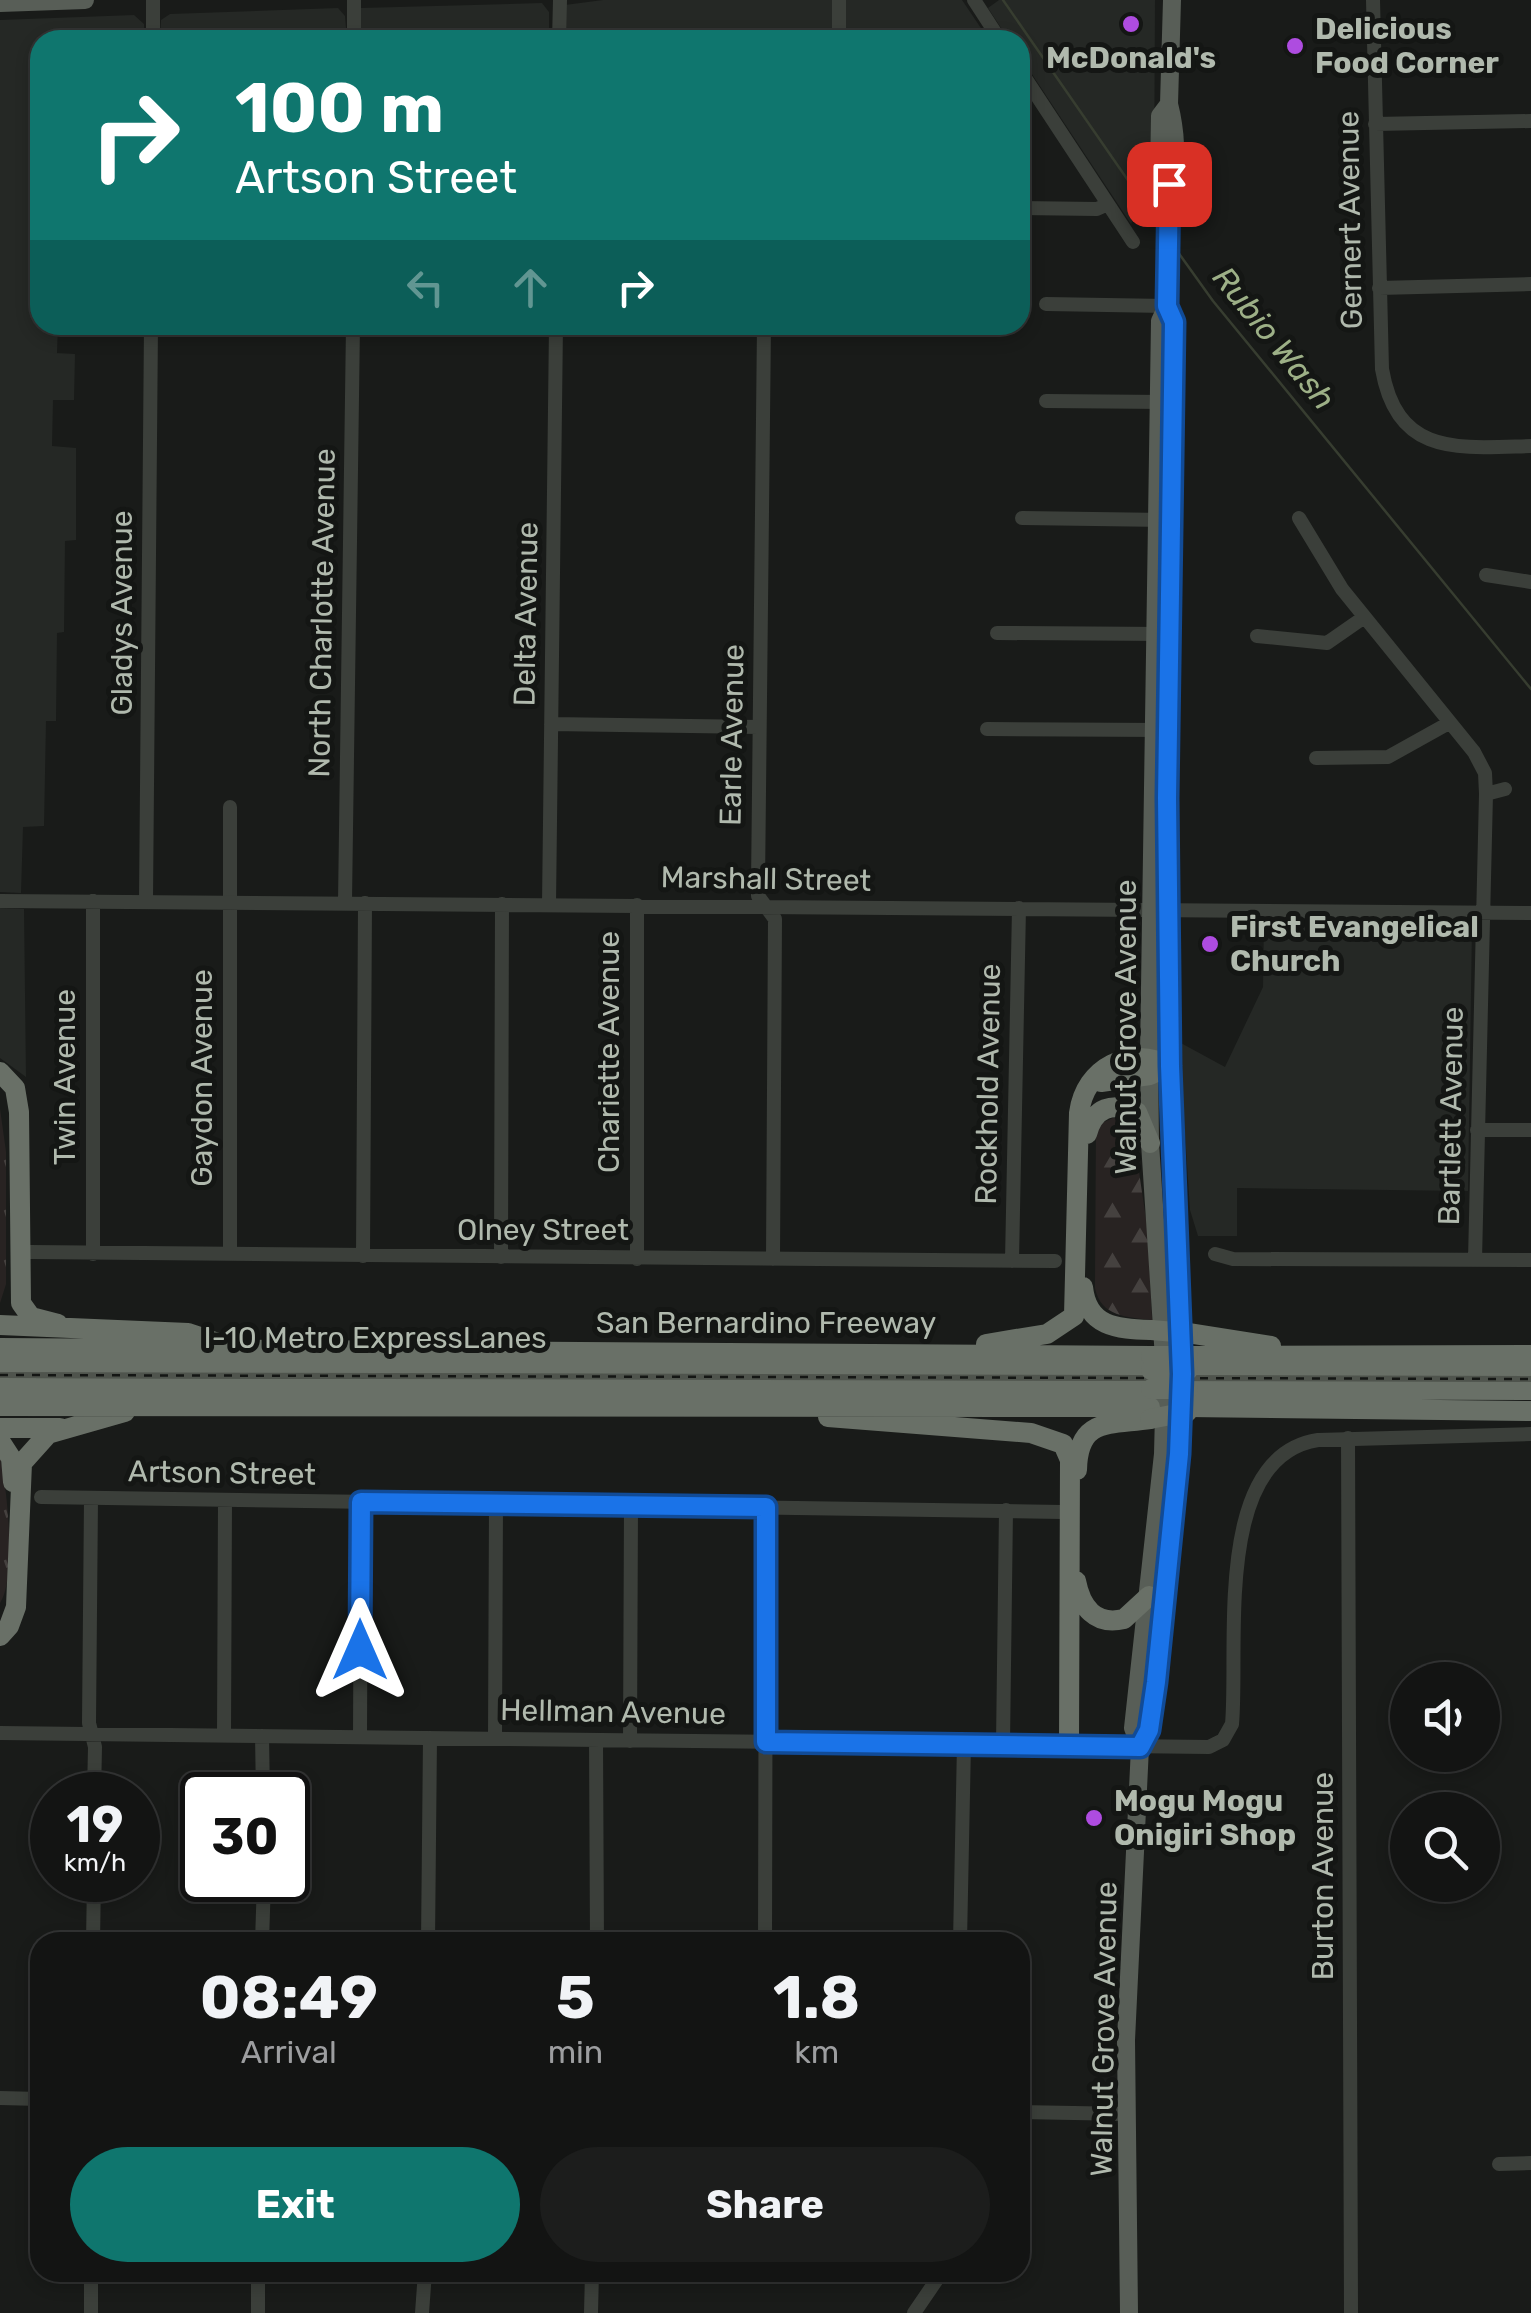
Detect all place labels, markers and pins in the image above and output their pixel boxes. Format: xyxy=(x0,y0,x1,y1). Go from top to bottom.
place label: Delicious Food Corner xyxy=(1315,11,1499,81)
marker: McDonald's xyxy=(1120,13,1142,35)
marker: Delicious Food Corner xyxy=(1284,35,1306,57)
place label: McDonald's xyxy=(1046,40,1216,76)
pin xyxy=(1127,142,1212,227)
place label: First Evangelical Church xyxy=(1230,909,1479,979)
marker: First Evangelical Church xyxy=(1199,933,1221,955)
place label: Mogu Mogu Onigiri Shop xyxy=(1114,1783,1296,1853)
marker: Mogu Mogu Onigiri Shop xyxy=(1083,1807,1105,1829)

